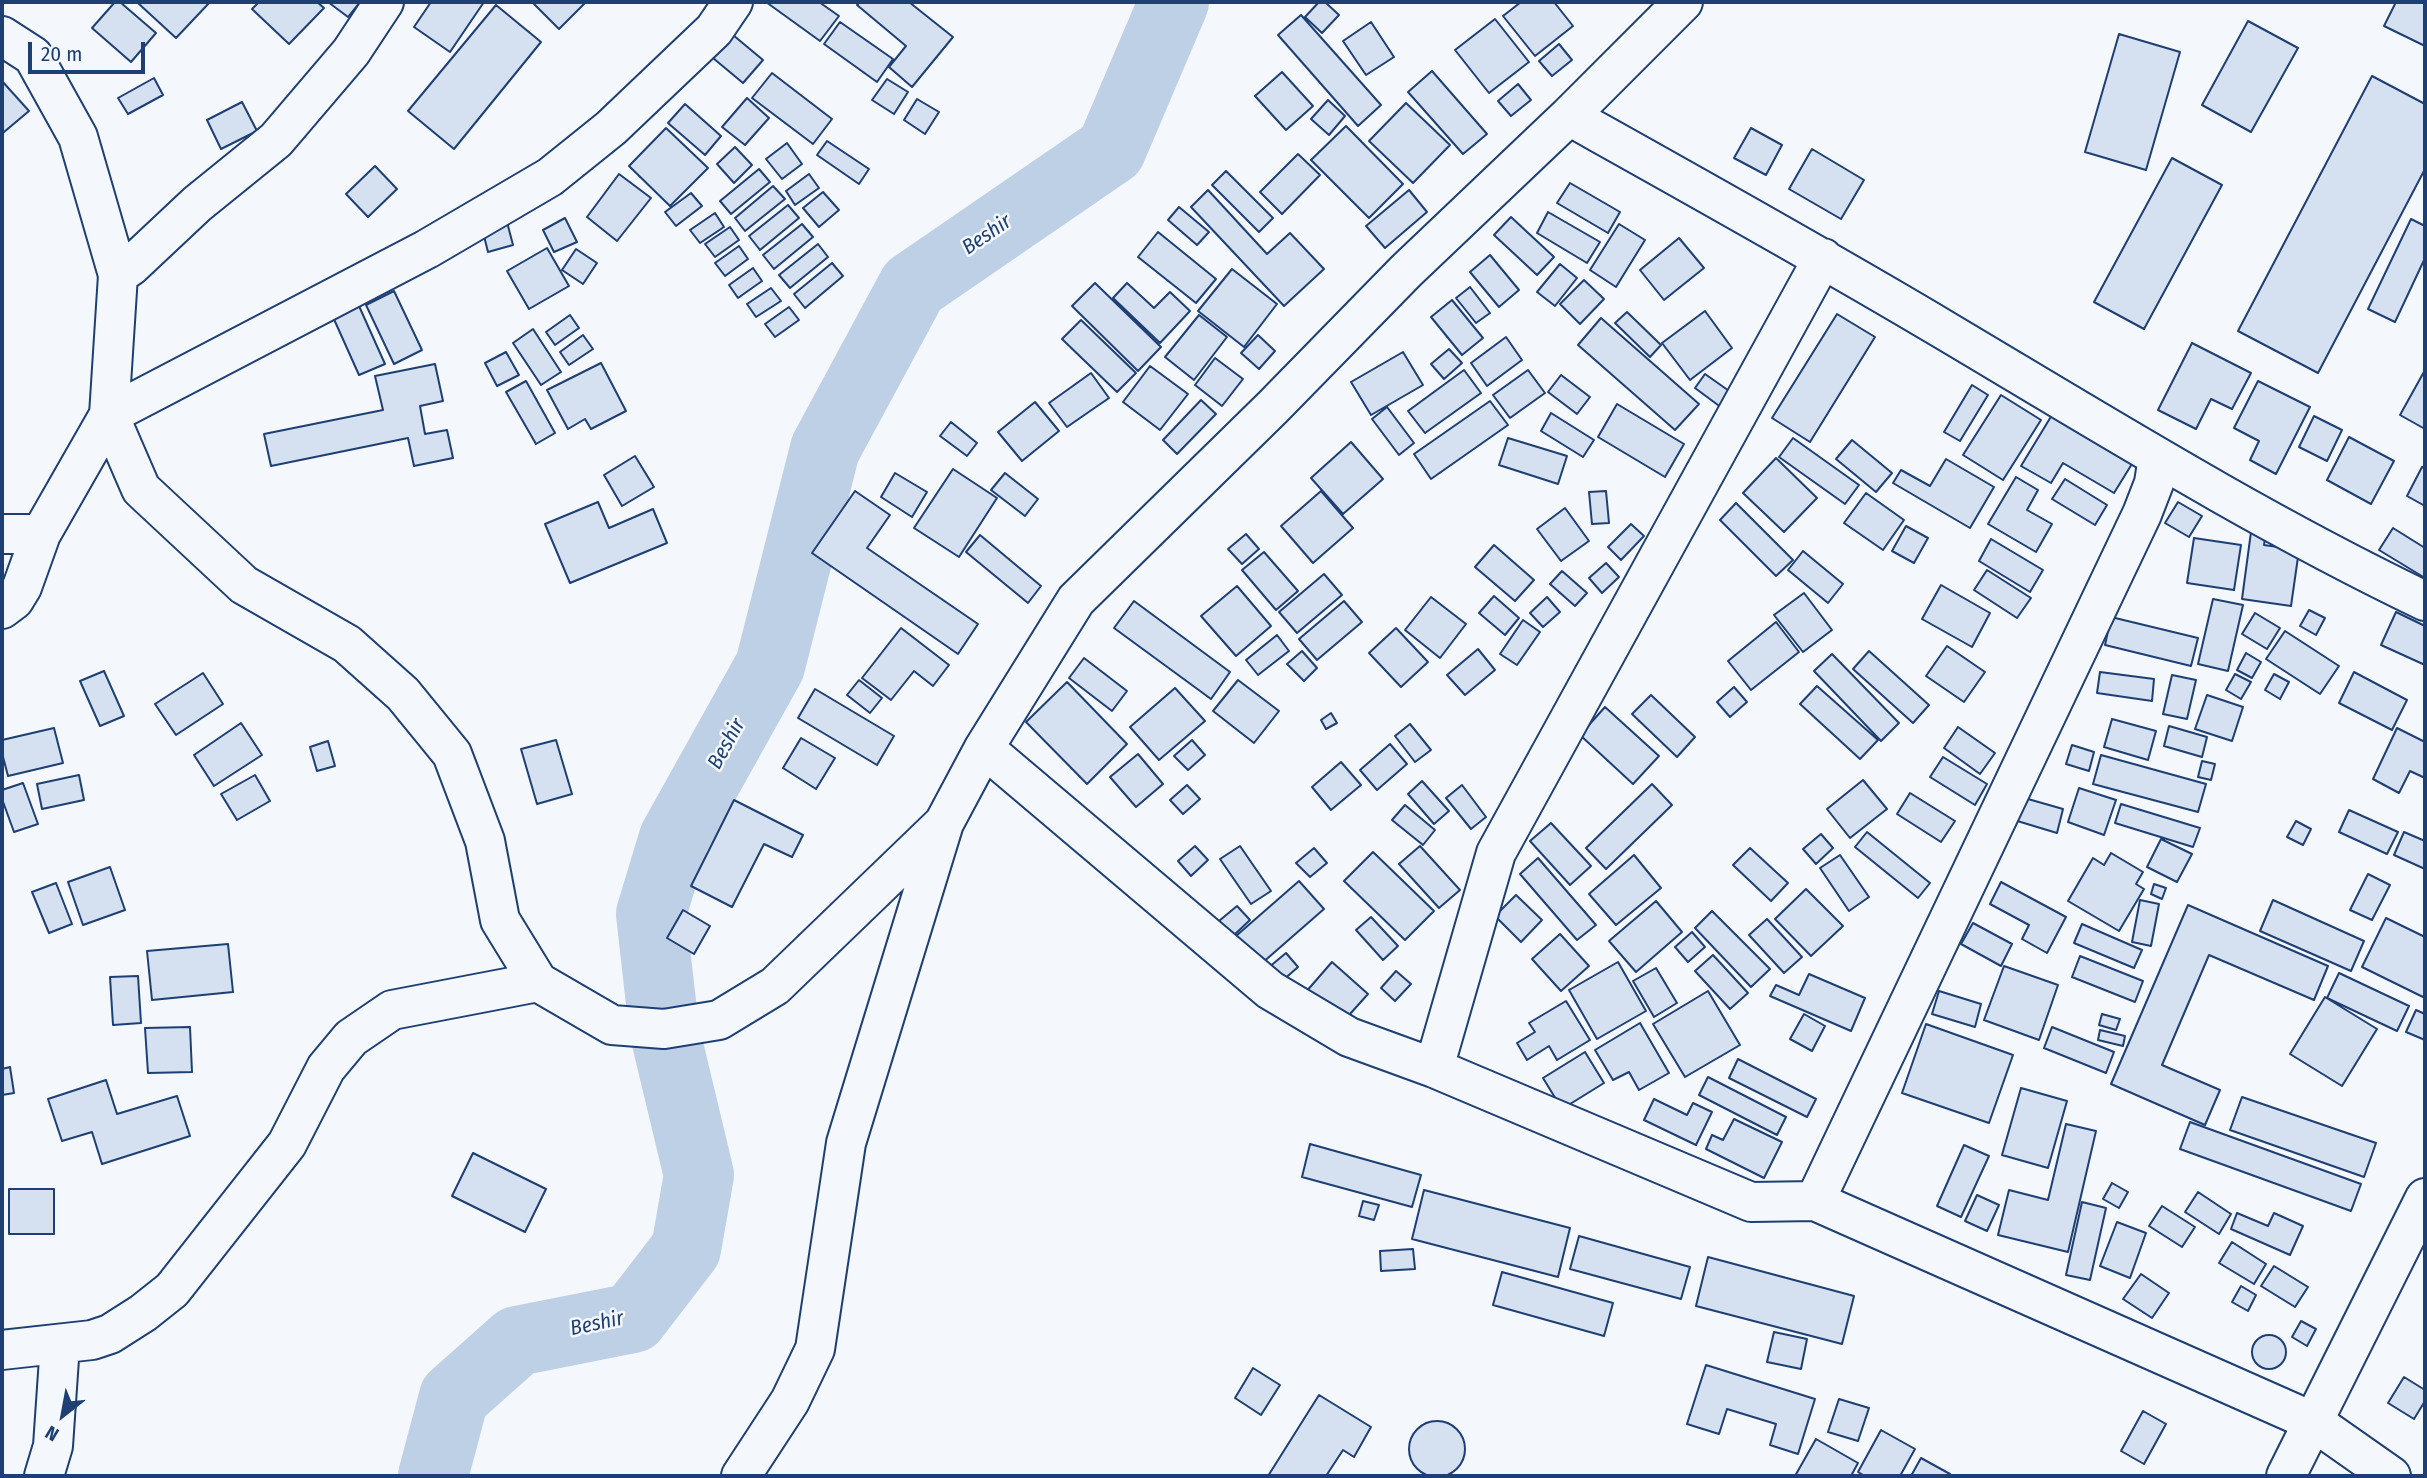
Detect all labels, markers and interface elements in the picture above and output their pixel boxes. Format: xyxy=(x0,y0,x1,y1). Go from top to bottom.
scale bar xyxy=(32,28,149,72)
text: 20 m xyxy=(41,41,82,67)
water label: Beshir xyxy=(958,209,1016,261)
water label: Beshir xyxy=(703,714,751,774)
water label: Beshir xyxy=(568,1306,626,1342)
north arrow xyxy=(28,1380,98,1450)
text: N xyxy=(41,1421,63,1446)

